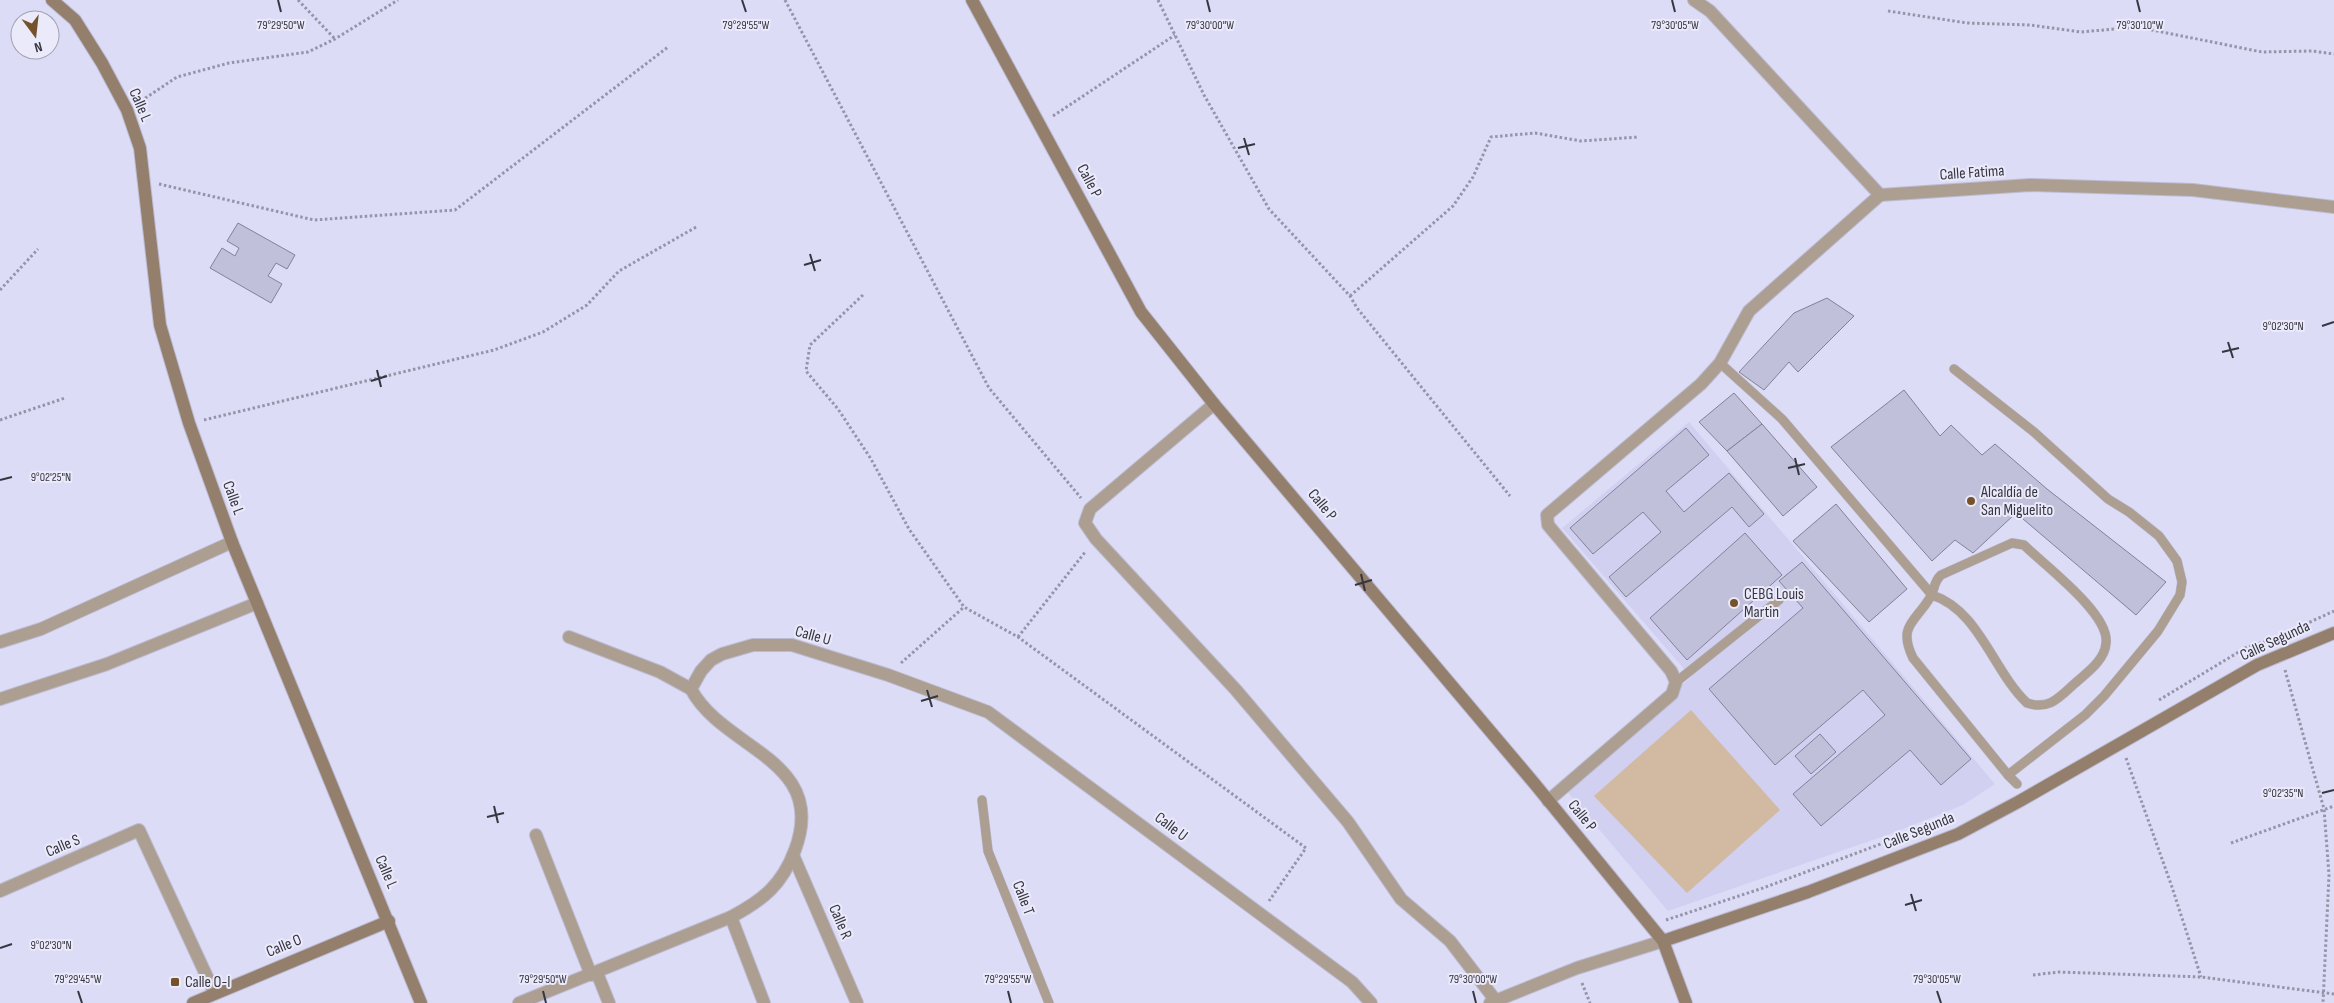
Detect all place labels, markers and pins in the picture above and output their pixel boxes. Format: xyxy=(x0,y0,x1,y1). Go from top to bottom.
place label: Alcaldía de San Miguelito xyxy=(1980,483,2053,520)
marker: Alcaldía de San Miguelito xyxy=(1965,495,1977,507)
place label: CEBG Louis Martin xyxy=(1744,585,1804,622)
marker: CEBG Louis Martin xyxy=(1728,597,1740,609)
place label: Calle O-I xyxy=(185,973,231,992)
marker: Calle O-I xyxy=(169,976,181,988)

